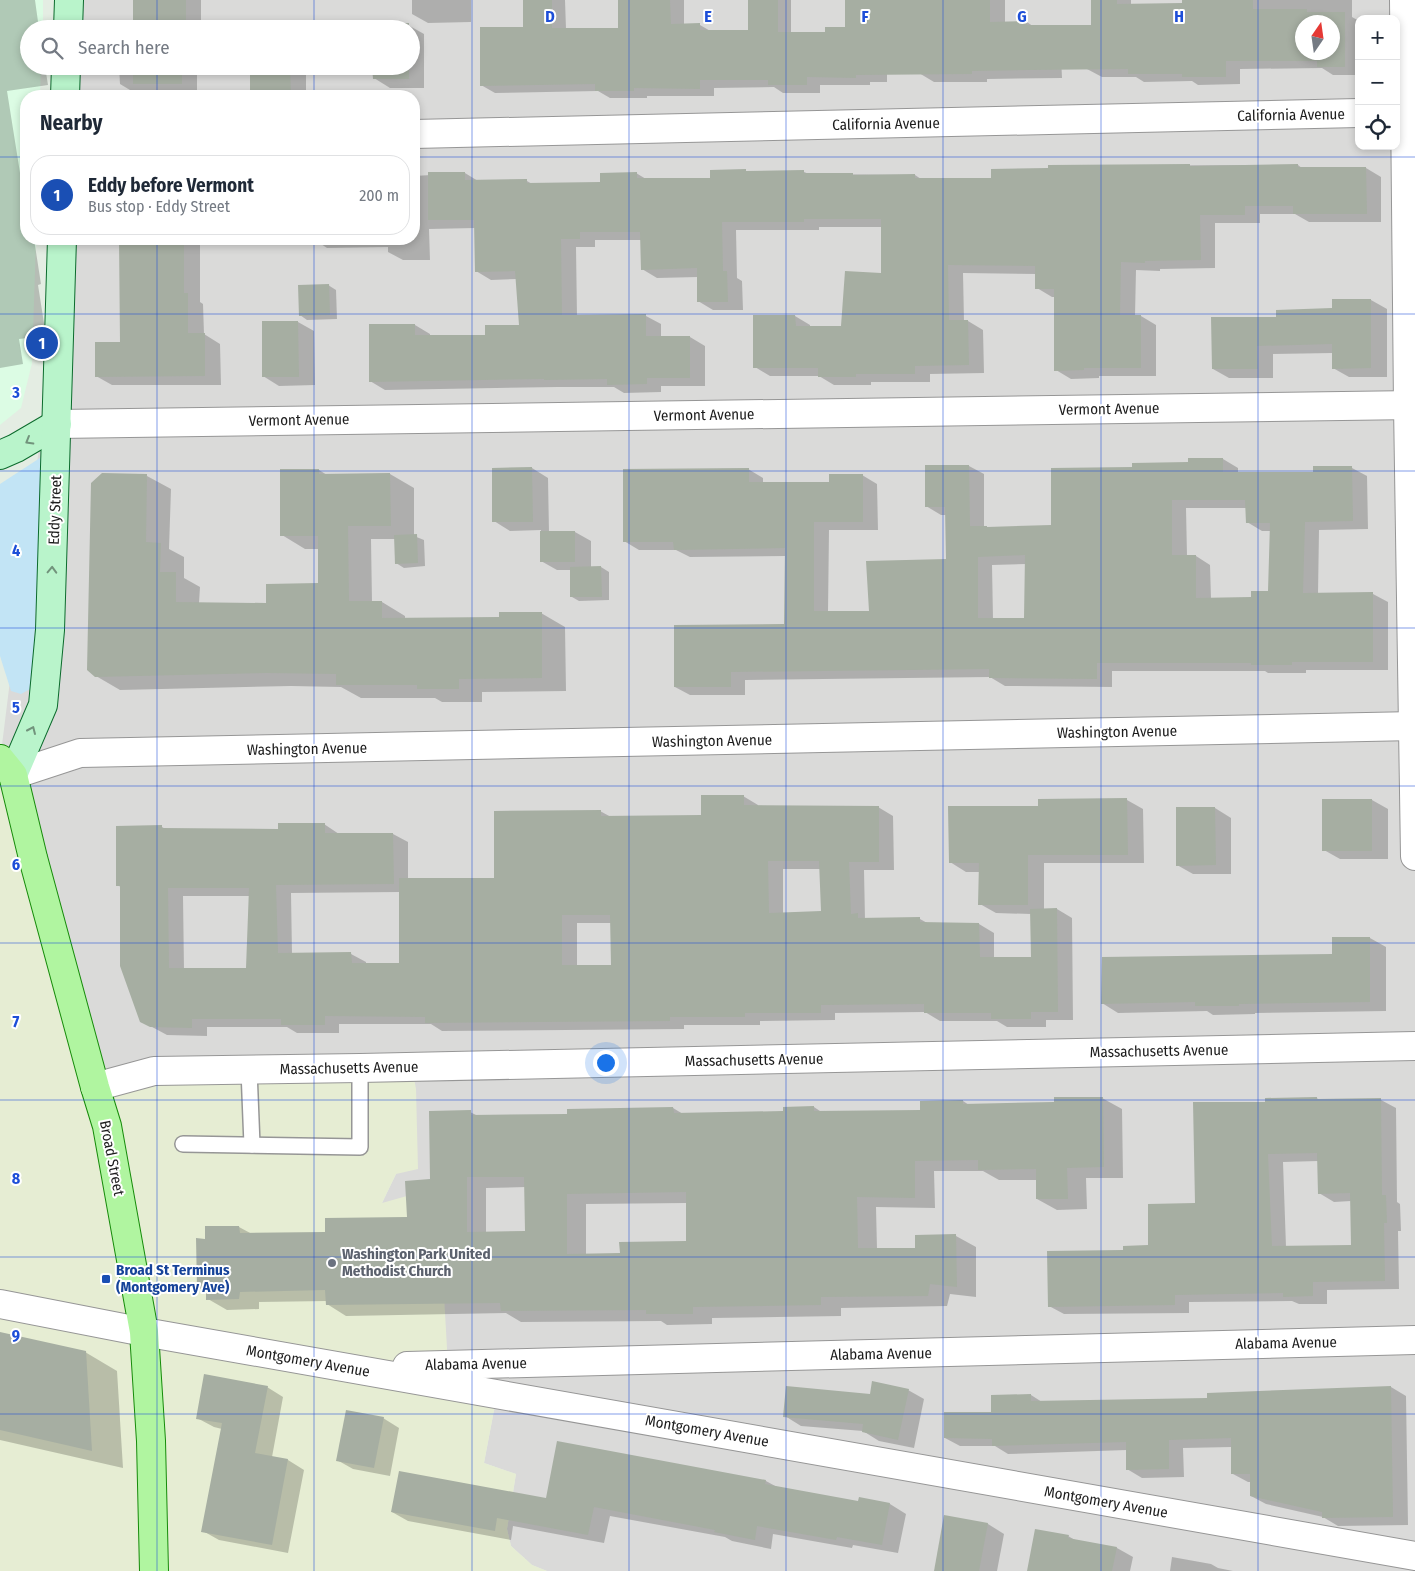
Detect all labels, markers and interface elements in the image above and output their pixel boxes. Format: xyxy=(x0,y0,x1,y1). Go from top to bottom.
text: D xyxy=(545,7,555,26)
text: E xyxy=(704,7,712,26)
text: F xyxy=(861,7,869,26)
text: G xyxy=(1017,7,1027,26)
text: H xyxy=(1174,7,1184,26)
north arrow xyxy=(1295,15,1340,60)
map controls xyxy=(1355,15,1400,150)
button: + xyxy=(1355,15,1400,60)
search box xyxy=(20,20,420,75)
icon: search xyxy=(38,34,66,62)
text: Search here xyxy=(78,36,170,59)
button: − xyxy=(1355,60,1400,105)
street label: California Avenue xyxy=(1237,105,1345,125)
button: locate xyxy=(1355,105,1400,150)
text: Nearby xyxy=(40,110,102,136)
street label: California Avenue xyxy=(832,114,940,134)
text: Eddy before Vermont xyxy=(88,174,254,197)
text: 1 xyxy=(54,186,60,205)
text: 200 m xyxy=(359,186,399,205)
text: Bus stop · Eddy Street xyxy=(88,197,230,216)
pin: 1 xyxy=(26,324,58,362)
text: 3 xyxy=(11,383,20,402)
street label: Vermont Avenue xyxy=(1058,399,1160,419)
street label: Vermont Avenue xyxy=(653,405,755,425)
street label: Vermont Avenue xyxy=(248,410,350,430)
one-way arrow xyxy=(26,434,35,444)
street label: Eddy Street xyxy=(45,475,65,545)
text: 4 xyxy=(12,541,20,560)
one-way arrow xyxy=(47,566,58,574)
text: 5 xyxy=(12,698,20,717)
street label: Washington Avenue xyxy=(1057,722,1177,742)
one-way arrow xyxy=(26,726,37,735)
street label: Washington Avenue xyxy=(652,731,772,751)
street label: Washington Avenue xyxy=(247,739,367,759)
text: 6 xyxy=(12,855,20,874)
text: 7 xyxy=(13,1012,20,1031)
street label: Massachusetts Avenue xyxy=(1090,1041,1228,1061)
your location xyxy=(593,1050,619,1076)
street label: Massachusetts Avenue xyxy=(685,1050,823,1070)
street label: Massachusetts Avenue xyxy=(280,1058,418,1078)
street label: Broad Street xyxy=(96,1119,128,1197)
text: 8 xyxy=(12,1169,21,1188)
place label: Washington Park United Methodist Church xyxy=(342,1245,491,1280)
marker: Washington Park United Methodist Church xyxy=(326,1257,338,1269)
place label: Broad St Terminus (Montgomery Ave) xyxy=(116,1261,230,1296)
marker: Broad St Terminus (Montgomery Ave) xyxy=(100,1273,112,1285)
text: 9 xyxy=(12,1326,20,1345)
street label: Alabama Avenue xyxy=(1235,1333,1337,1353)
street label: Montgomery Avenue xyxy=(245,1341,371,1381)
street label: Alabama Avenue xyxy=(830,1344,932,1364)
street label: Alabama Avenue xyxy=(425,1354,527,1374)
street label: Montgomery Avenue xyxy=(644,1411,770,1451)
street label: Montgomery Avenue xyxy=(1043,1482,1169,1522)

